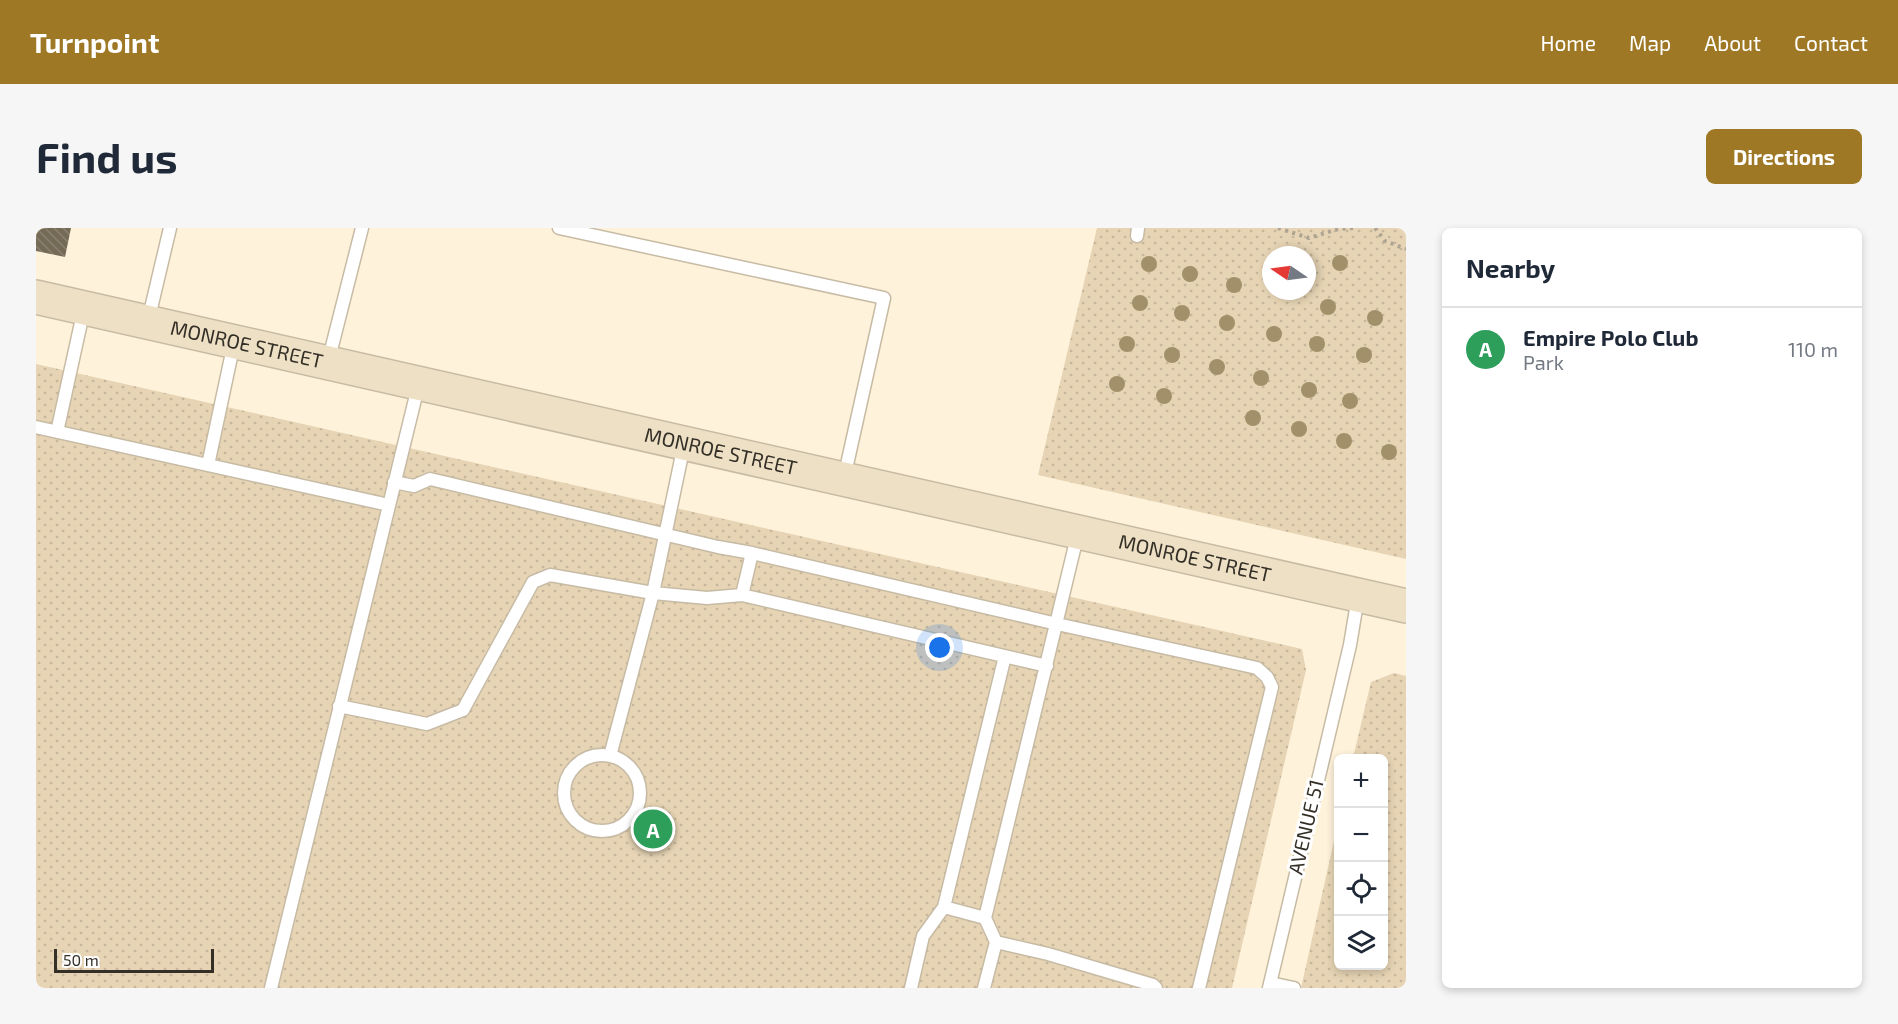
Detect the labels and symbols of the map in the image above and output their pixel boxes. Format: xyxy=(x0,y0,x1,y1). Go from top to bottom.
north arrow xyxy=(1262,246,1316,300)
street label: MONROE STREET xyxy=(168,315,326,372)
street label: MONROE STREET xyxy=(642,422,800,479)
street label: MONROE STREET xyxy=(1117,529,1274,586)
your location xyxy=(925,633,954,662)
street label: AVENUE 51 xyxy=(1282,777,1328,877)
pin: A xyxy=(634,806,672,852)
scale bar xyxy=(54,946,214,974)

